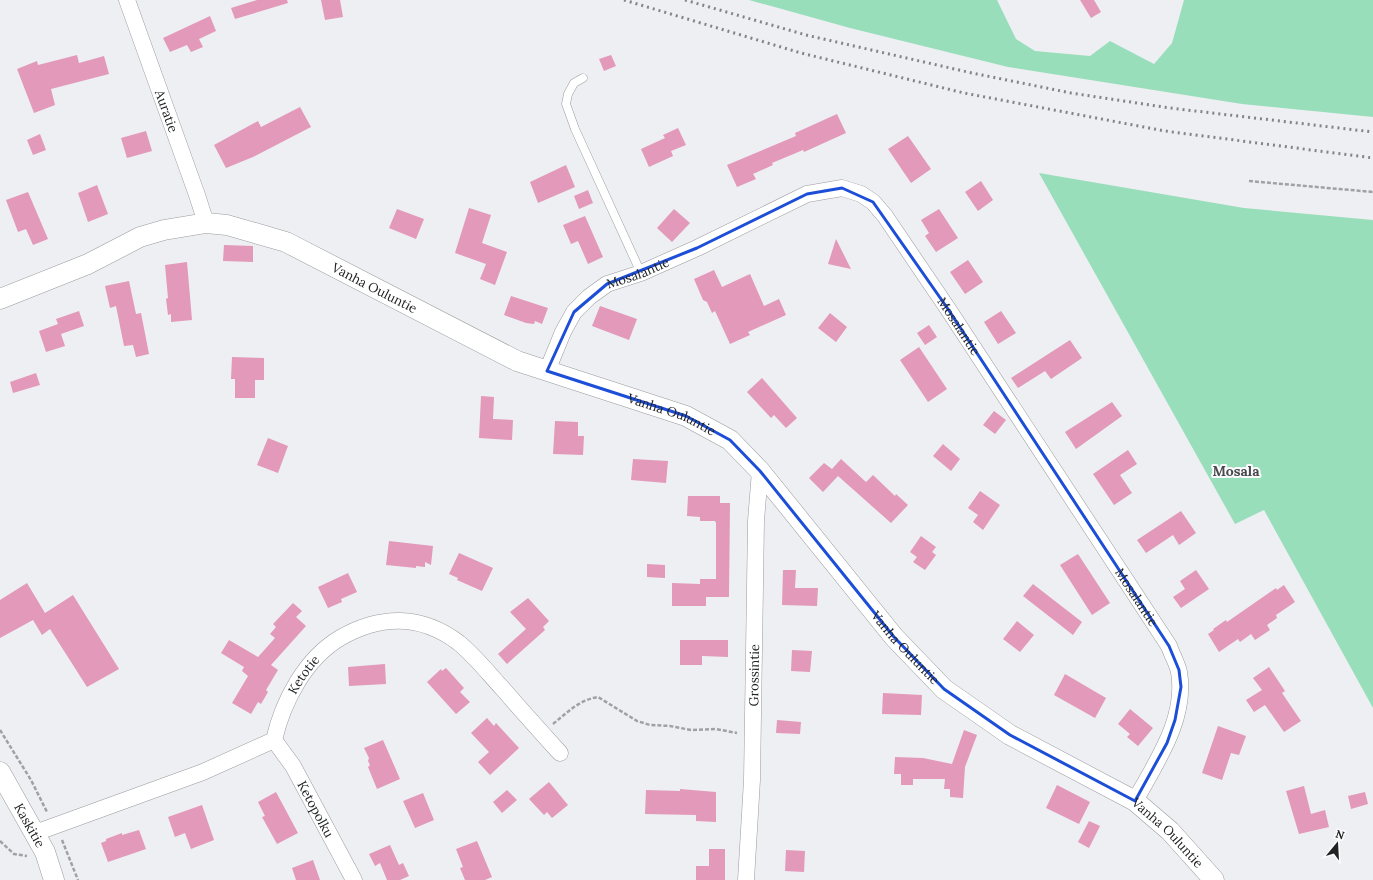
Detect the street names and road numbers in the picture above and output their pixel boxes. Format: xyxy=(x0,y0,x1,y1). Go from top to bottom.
street label: Auratie xyxy=(151,87,182,135)
street label: Mosalantie xyxy=(604,254,672,293)
street label: Vanha Ouluntie xyxy=(328,259,420,317)
street label: Mosalantie xyxy=(933,294,984,359)
street label: Vanha Ouluntie xyxy=(624,389,719,440)
street label: Mosalantie xyxy=(1111,565,1162,629)
street label: Vanha Ouluntie xyxy=(867,607,943,688)
street label: Grossintie xyxy=(745,644,763,706)
street label: Ketotie xyxy=(284,651,323,697)
street label: Ketopolku xyxy=(293,778,338,841)
street label: Vanha Ouluntie xyxy=(1127,793,1207,871)
street label: Kaskitie xyxy=(10,800,49,851)

